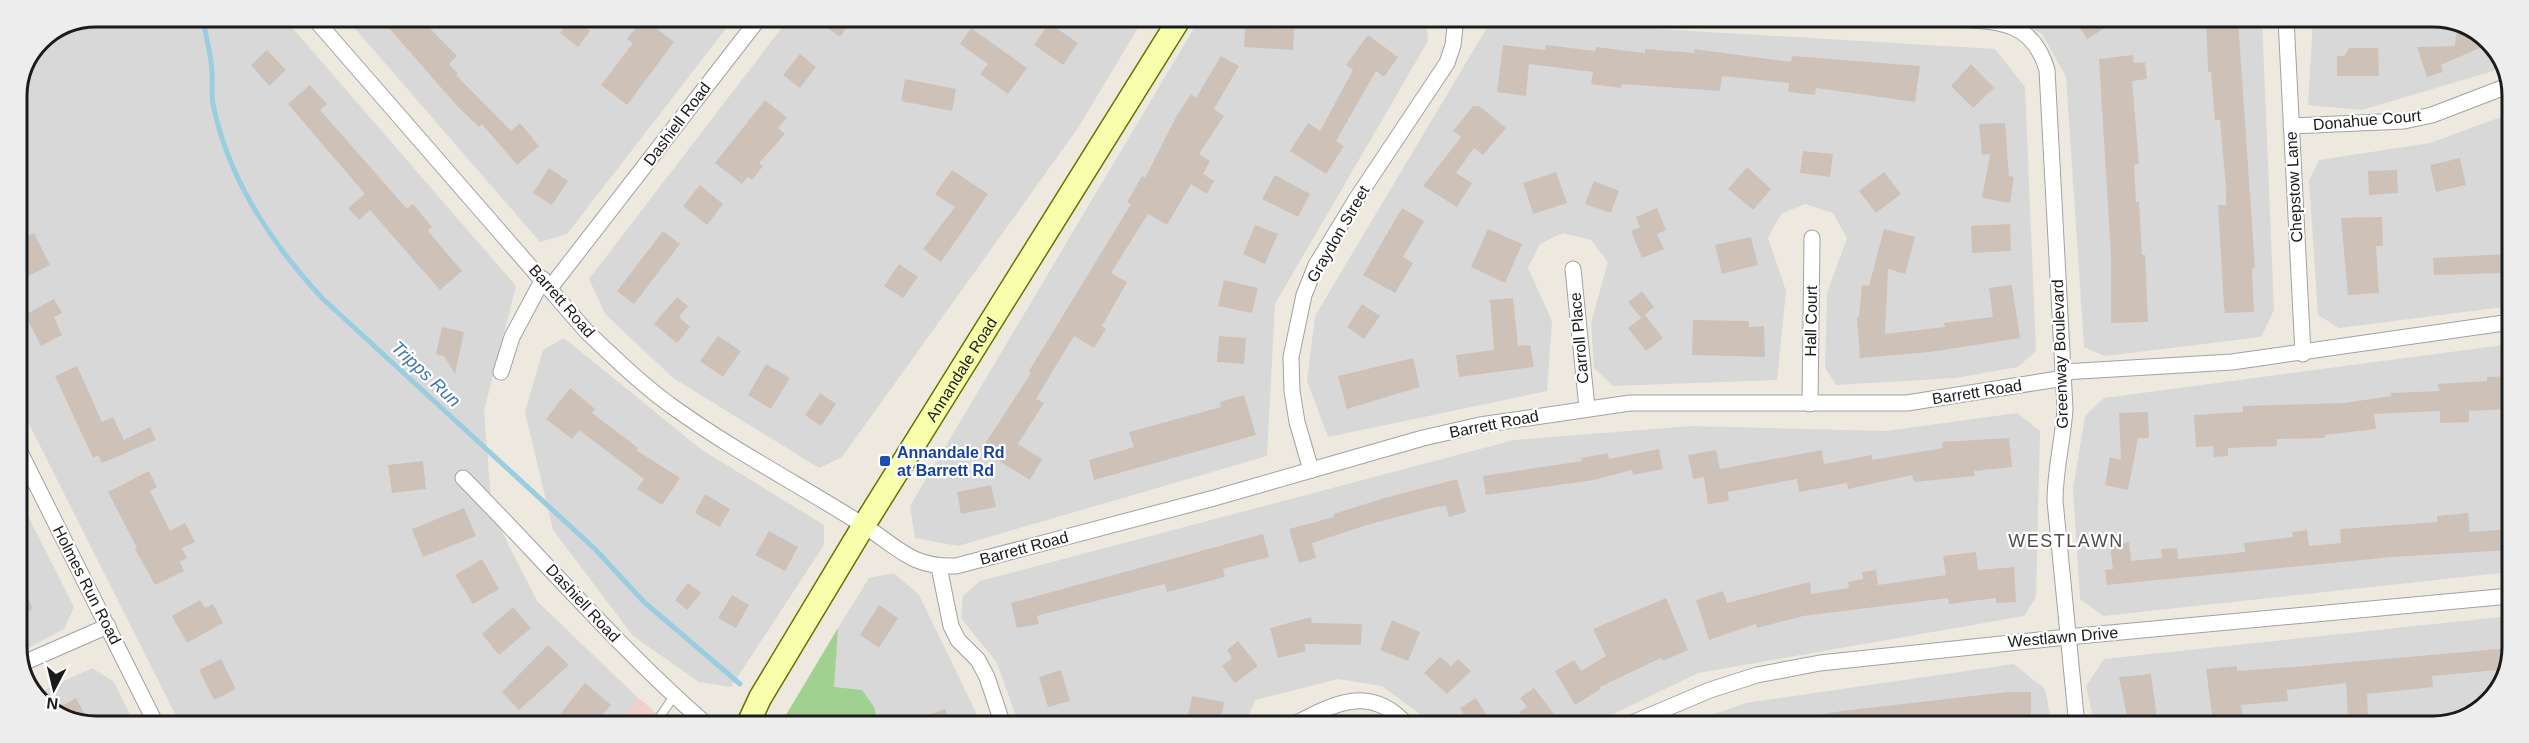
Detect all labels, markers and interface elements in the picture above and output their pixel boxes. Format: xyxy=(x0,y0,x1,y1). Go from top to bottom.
street label: Dashiell Road xyxy=(640,79,714,169)
street label: Donahue Court xyxy=(2312,107,2422,133)
street label: Chepstow Lane xyxy=(2283,131,2305,243)
street label: Graydon Street xyxy=(1304,182,1373,285)
street label: Barrett Road xyxy=(526,261,598,341)
street label: Greenway Boulevard xyxy=(2049,279,2071,429)
street label: Hall Court xyxy=(1802,285,1820,357)
street label: Carroll Place xyxy=(1567,292,1591,384)
street label: Annandale Road xyxy=(922,314,1000,424)
water label: Tripps Run xyxy=(387,337,465,411)
street label: Barrett Road xyxy=(1931,377,2023,407)
street label: Barrett Road xyxy=(1448,407,1540,441)
place label: Annandale Rd at Barrett Rd xyxy=(897,444,1005,479)
marker: Annandale Rd at Barrett Rd xyxy=(878,454,892,468)
street label: Holmes Run Road xyxy=(50,523,124,647)
street label: Barrett Road xyxy=(978,528,1070,568)
district label: WESTLAWN xyxy=(2008,531,2124,551)
street label: Dashiell Road xyxy=(543,561,623,645)
street label: Westlawn Drive xyxy=(2007,624,2119,650)
north arrow xyxy=(24,659,84,719)
text: N xyxy=(45,694,59,713)

